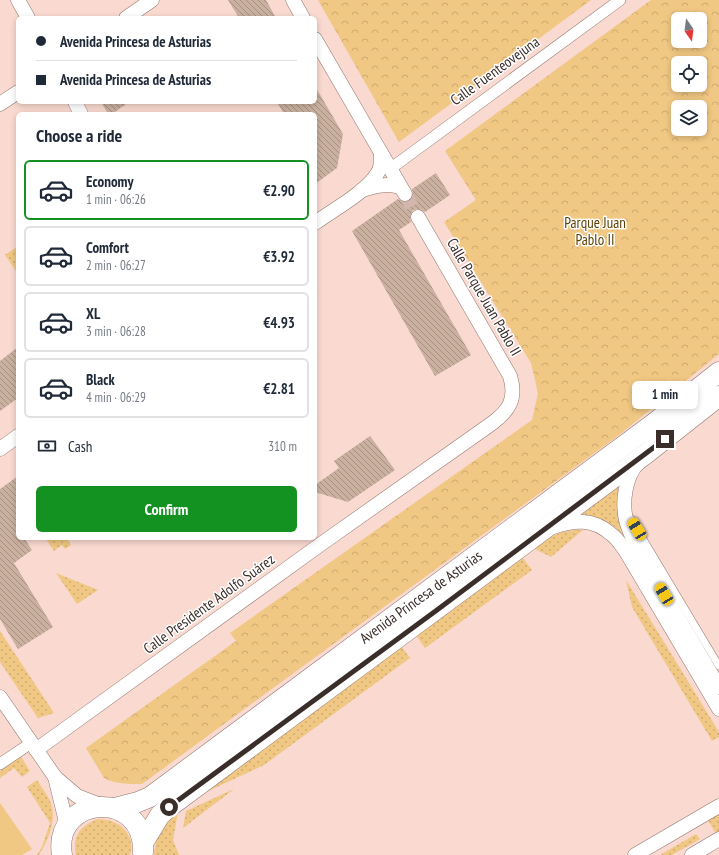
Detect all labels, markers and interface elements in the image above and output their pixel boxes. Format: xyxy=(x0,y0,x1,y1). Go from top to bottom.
north arrow xyxy=(671,12,707,48)
map controls xyxy=(671,12,707,136)
text: Avenida Princesa de Asturias xyxy=(60,32,211,51)
street label: Calle Fuenteovejuna xyxy=(447,32,543,109)
button: locate xyxy=(671,56,707,92)
text: Avenida Princesa de Asturias xyxy=(60,70,211,89)
button: layers xyxy=(671,100,707,136)
text: Choose a ride xyxy=(36,124,122,147)
icon: car xyxy=(38,172,74,208)
text: Economy xyxy=(86,172,134,191)
text: €2.90 xyxy=(263,181,295,200)
text: 1 min · 06:26 xyxy=(86,191,146,208)
park label: Parque Juan Pablo II xyxy=(564,213,626,249)
street label: Calle Parque Juan Pablo II xyxy=(443,235,526,359)
icon: car xyxy=(38,238,74,274)
text: Comfort xyxy=(86,238,129,257)
text: €3.92 xyxy=(263,247,295,266)
text: 2 min · 06:27 xyxy=(86,257,146,274)
icon: car xyxy=(38,304,74,340)
text: XL xyxy=(86,304,100,323)
text: €4.93 xyxy=(263,313,295,332)
text: 3 min · 06:28 xyxy=(86,323,146,340)
icon: car xyxy=(38,370,74,406)
text: Black xyxy=(86,370,115,389)
text: €2.81 xyxy=(263,379,295,398)
callout: 1 min xyxy=(632,381,698,409)
text: 1 min xyxy=(652,386,678,403)
text: 4 min · 06:29 xyxy=(86,389,146,406)
route end xyxy=(656,430,674,448)
icon: cash xyxy=(36,435,58,457)
text: Cash xyxy=(68,437,92,456)
text: 310 m xyxy=(268,438,297,455)
button: Confirm xyxy=(36,486,297,532)
car xyxy=(626,516,648,542)
street label: Avenida Princesa de Asturias xyxy=(356,546,486,647)
street label: Calle Presidente Adolfo Suárez xyxy=(139,550,278,658)
car xyxy=(653,581,675,607)
route start xyxy=(160,798,178,816)

